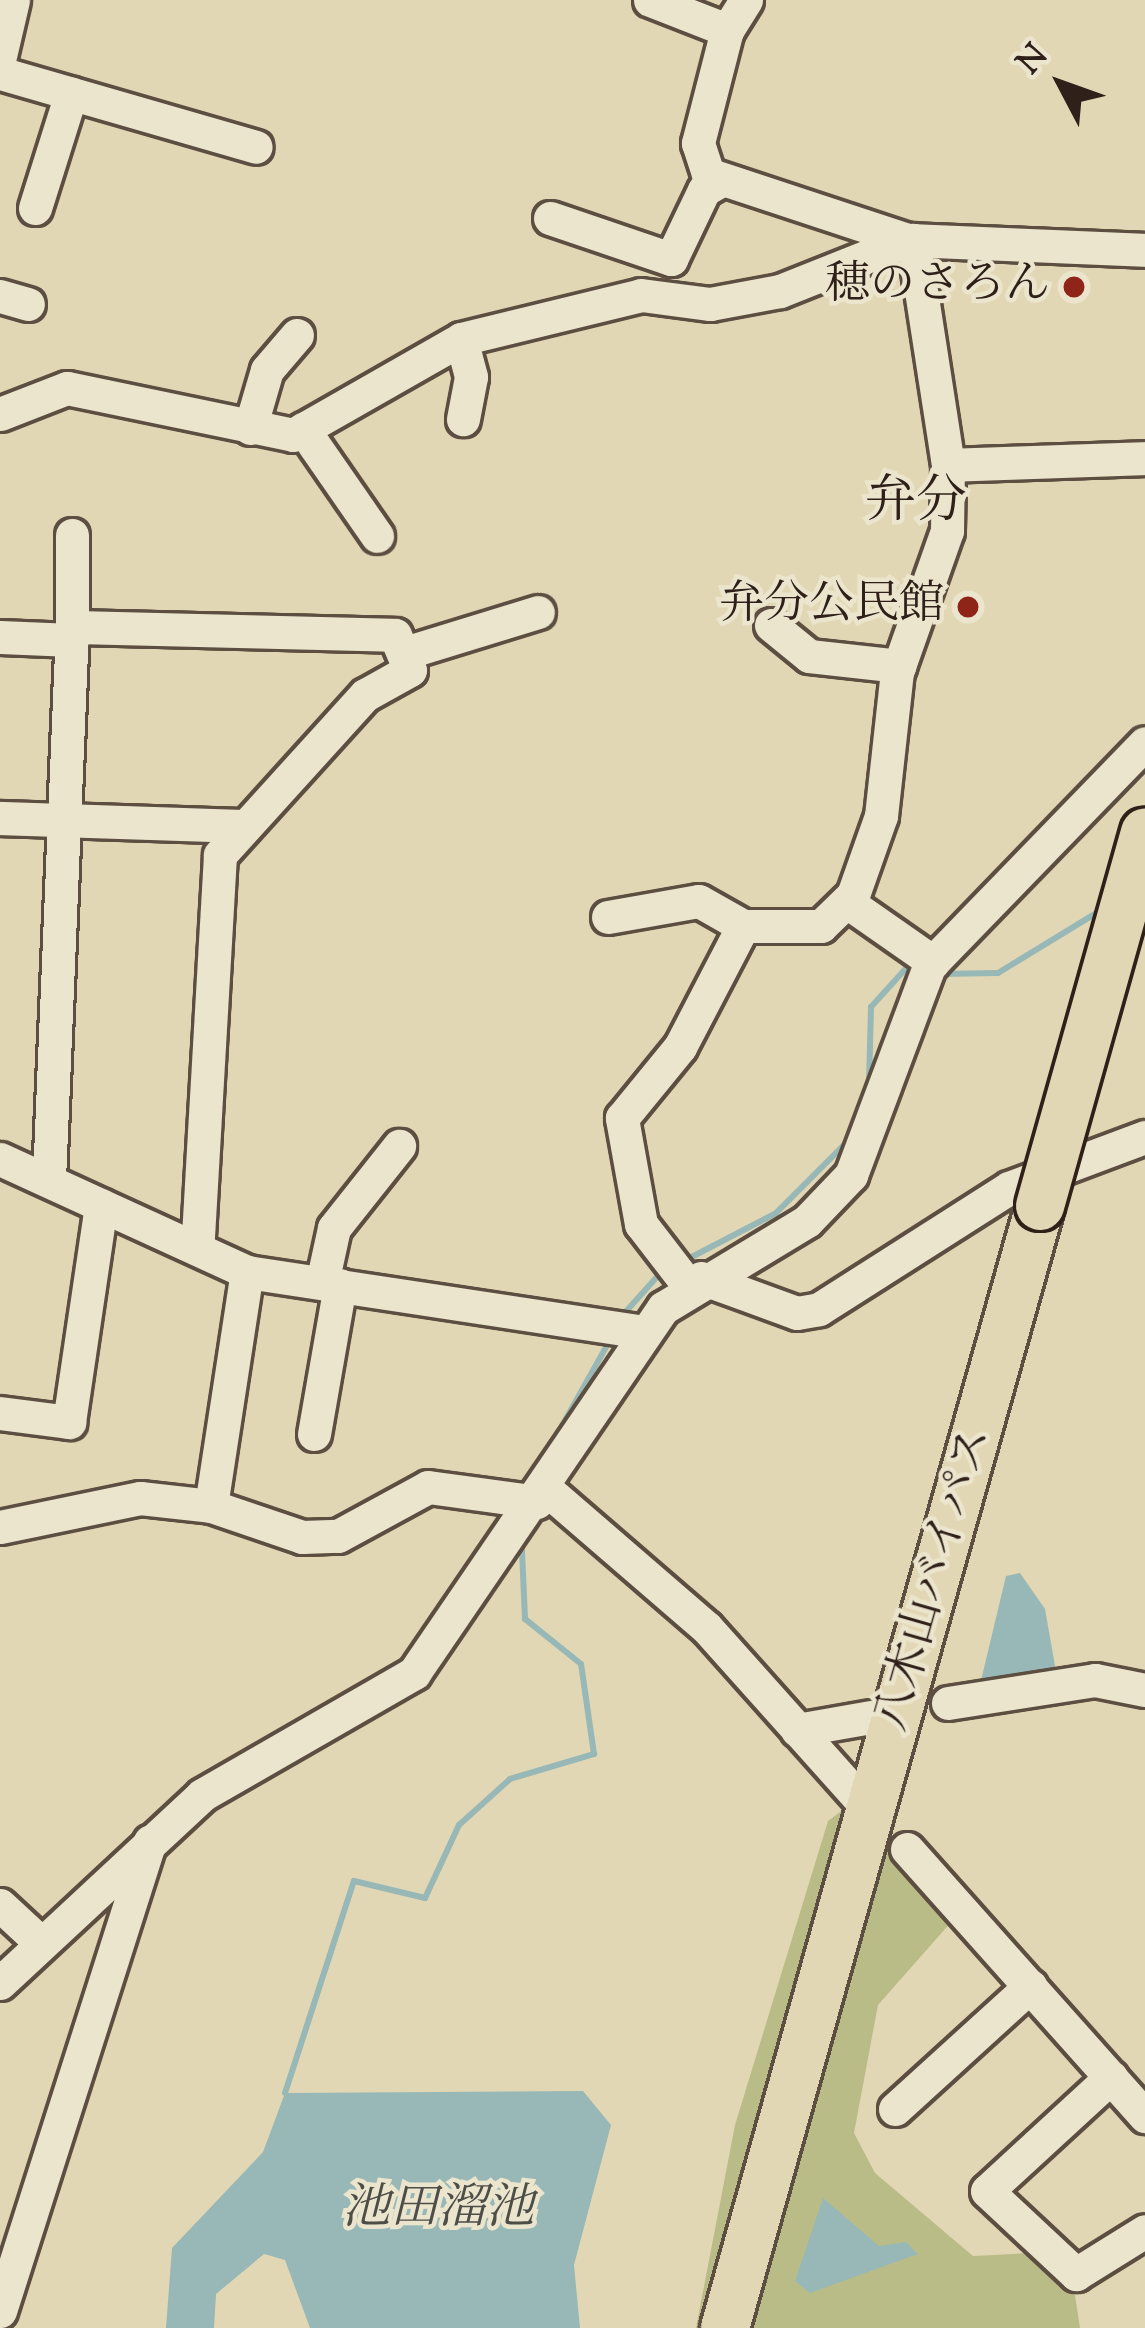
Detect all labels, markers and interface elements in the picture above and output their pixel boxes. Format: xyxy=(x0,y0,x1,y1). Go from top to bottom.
north arrow xyxy=(1001,24,1121,144)
text: N xyxy=(1007,35,1061,86)
place label: 穂のさろん xyxy=(825,260,1050,314)
marker: 穂のさろん xyxy=(1061,274,1087,300)
district label: 弁分 xyxy=(865,473,967,535)
place label: 弁分公民館 xyxy=(719,580,944,634)
marker: 弁分公民館 xyxy=(955,594,981,620)
street label: 八木山バイパス xyxy=(867,1421,1005,1739)
water label: 池田溜池 xyxy=(342,2182,534,2240)

